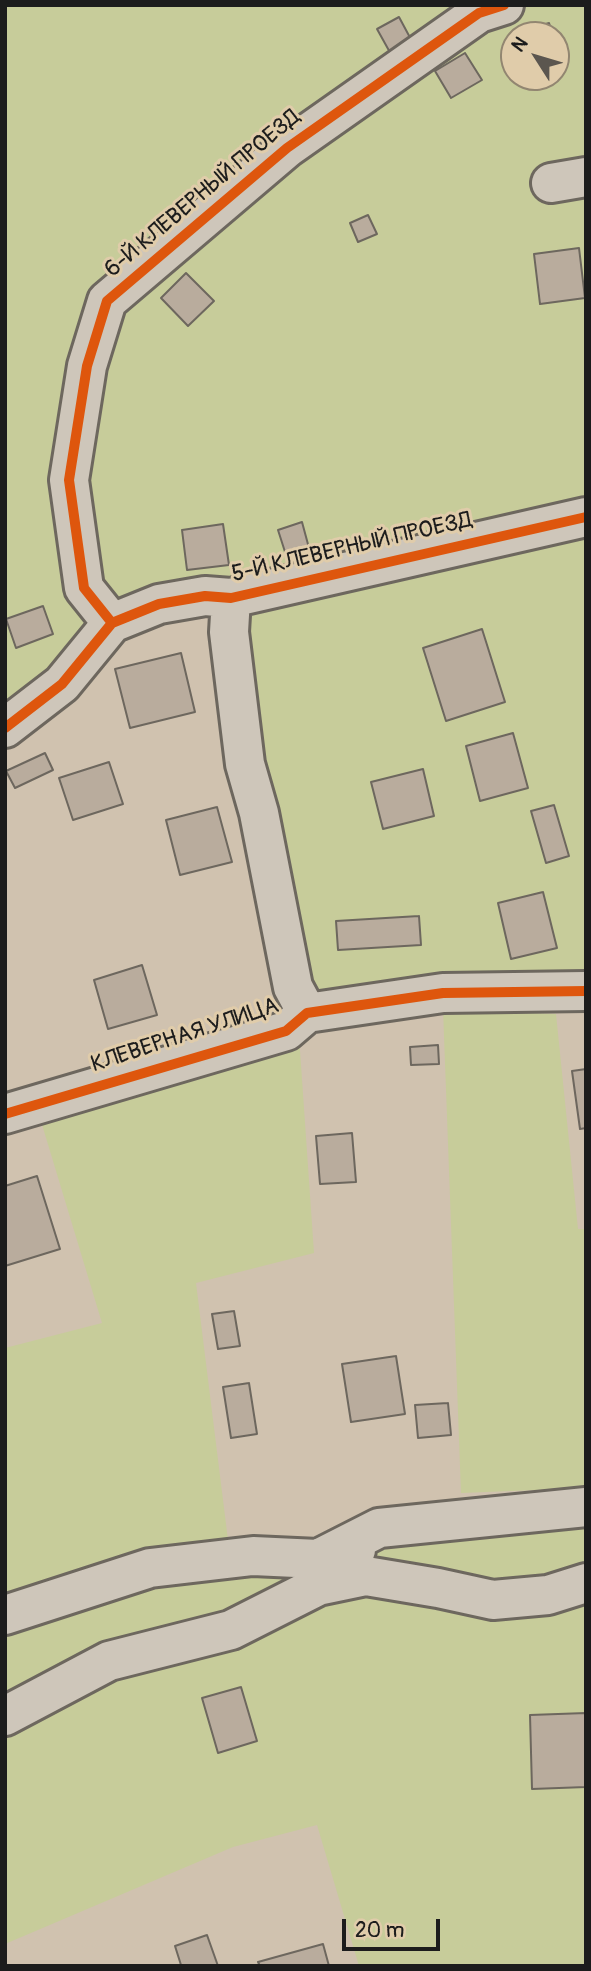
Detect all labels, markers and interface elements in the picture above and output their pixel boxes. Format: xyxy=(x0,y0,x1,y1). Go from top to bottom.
north arrow xyxy=(500,21,570,91)
text: N xyxy=(506,32,533,57)
street label: 6-Й КЛЕВЕРНЫЙ ПРОЕЗД xyxy=(100,104,306,284)
street label: 5-Й КЛЕВЕРНЫЙ ПРОЕЗД xyxy=(229,507,475,589)
street label: КЛЕВЕРНАЯ УЛИЦА xyxy=(88,993,282,1079)
scale bar xyxy=(346,1904,444,1948)
text: 20 m xyxy=(355,1917,404,1944)

